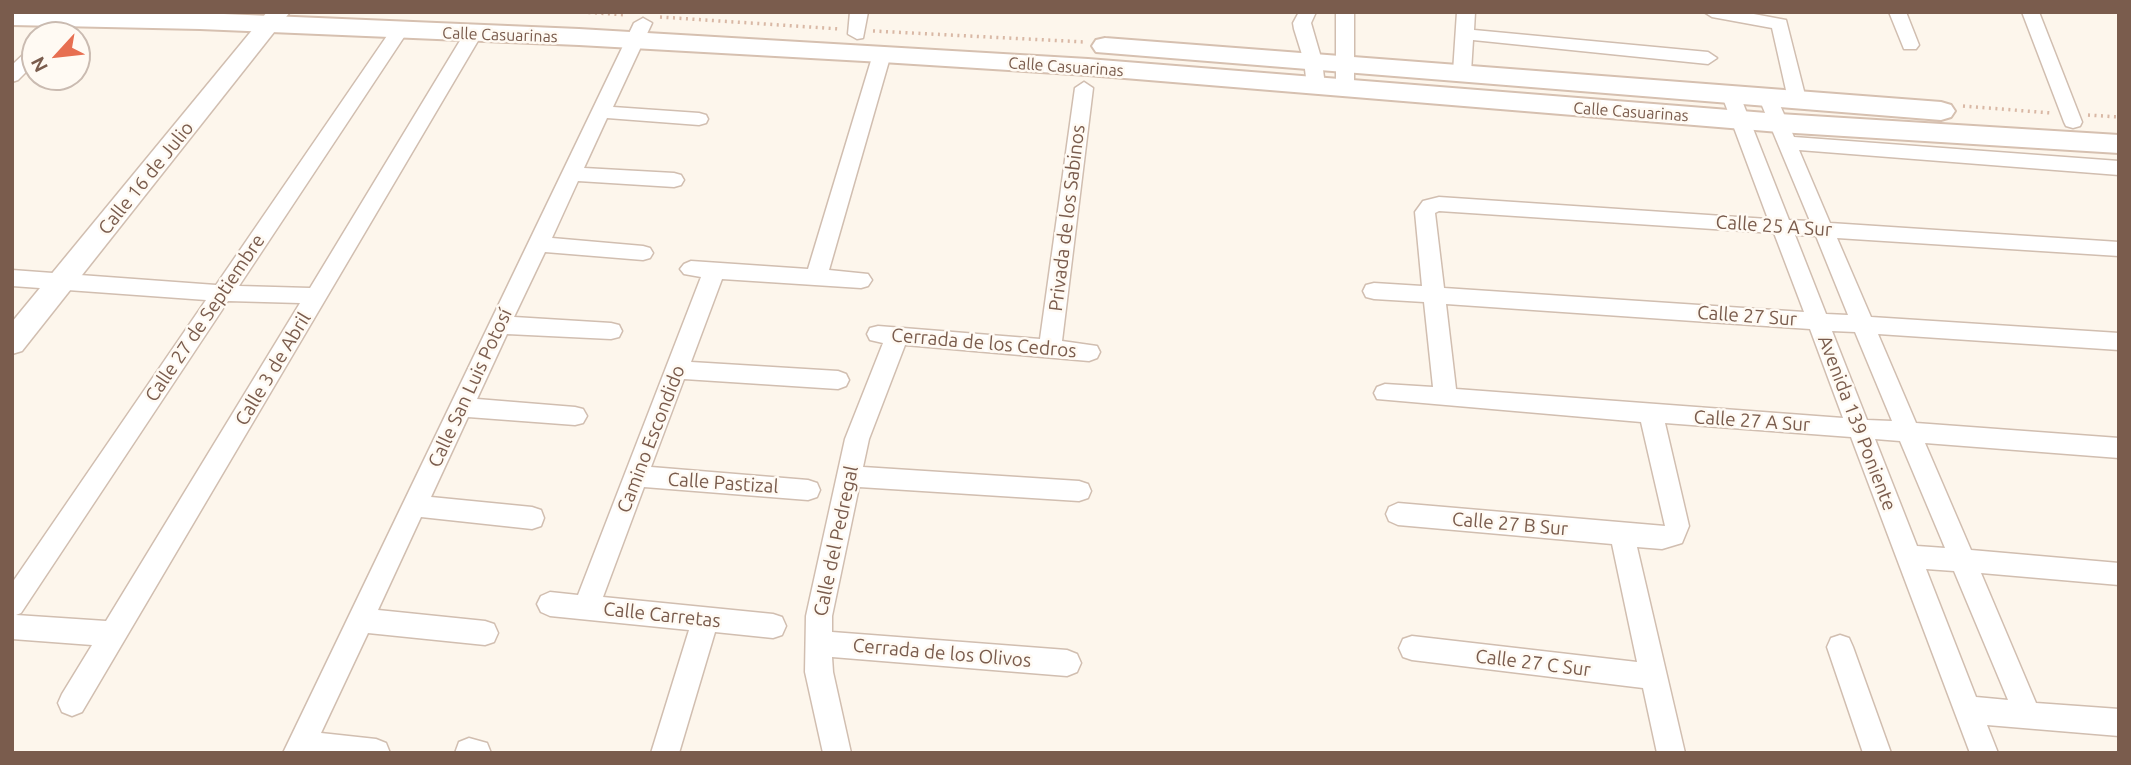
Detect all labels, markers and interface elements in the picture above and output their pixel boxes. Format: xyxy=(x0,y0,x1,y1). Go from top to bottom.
north arrow xyxy=(21,21,91,91)
street label: Calle Casuarinas xyxy=(442,23,558,47)
text: N xyxy=(26,53,52,76)
street label: Calle Casuarinas xyxy=(1008,53,1124,81)
street label: Calle Casuarinas xyxy=(1573,98,1689,126)
street label: Calle 16 de Julio xyxy=(93,117,199,239)
street label: Privada de los Sabinos xyxy=(1044,123,1090,313)
street label: Calle 25 A Sur xyxy=(1715,211,1833,241)
street label: Calle 27 de Septiembre xyxy=(140,230,270,406)
street label: Calle 27 Sur xyxy=(1696,301,1798,331)
street label: Calle San Luis Potosí xyxy=(423,305,517,471)
street label: Calle 3 de Abril xyxy=(230,308,316,430)
street label: Cerrada de los Cedros xyxy=(890,324,1078,362)
street label: Avenida 139 Poniente xyxy=(1813,332,1901,514)
street label: Camino Escondido xyxy=(612,362,690,516)
street label: Calle 27 A Sur xyxy=(1693,406,1811,436)
street label: Calle del Pedregal xyxy=(809,464,863,618)
street label: Calle Pastizal xyxy=(667,468,779,498)
street label: Calle 27 B Sur xyxy=(1451,508,1569,540)
street label: Calle Carretas xyxy=(602,597,722,633)
street label: Cerrada de los Olivos xyxy=(852,634,1032,672)
street label: Calle 27 C Sur xyxy=(1474,645,1592,681)

